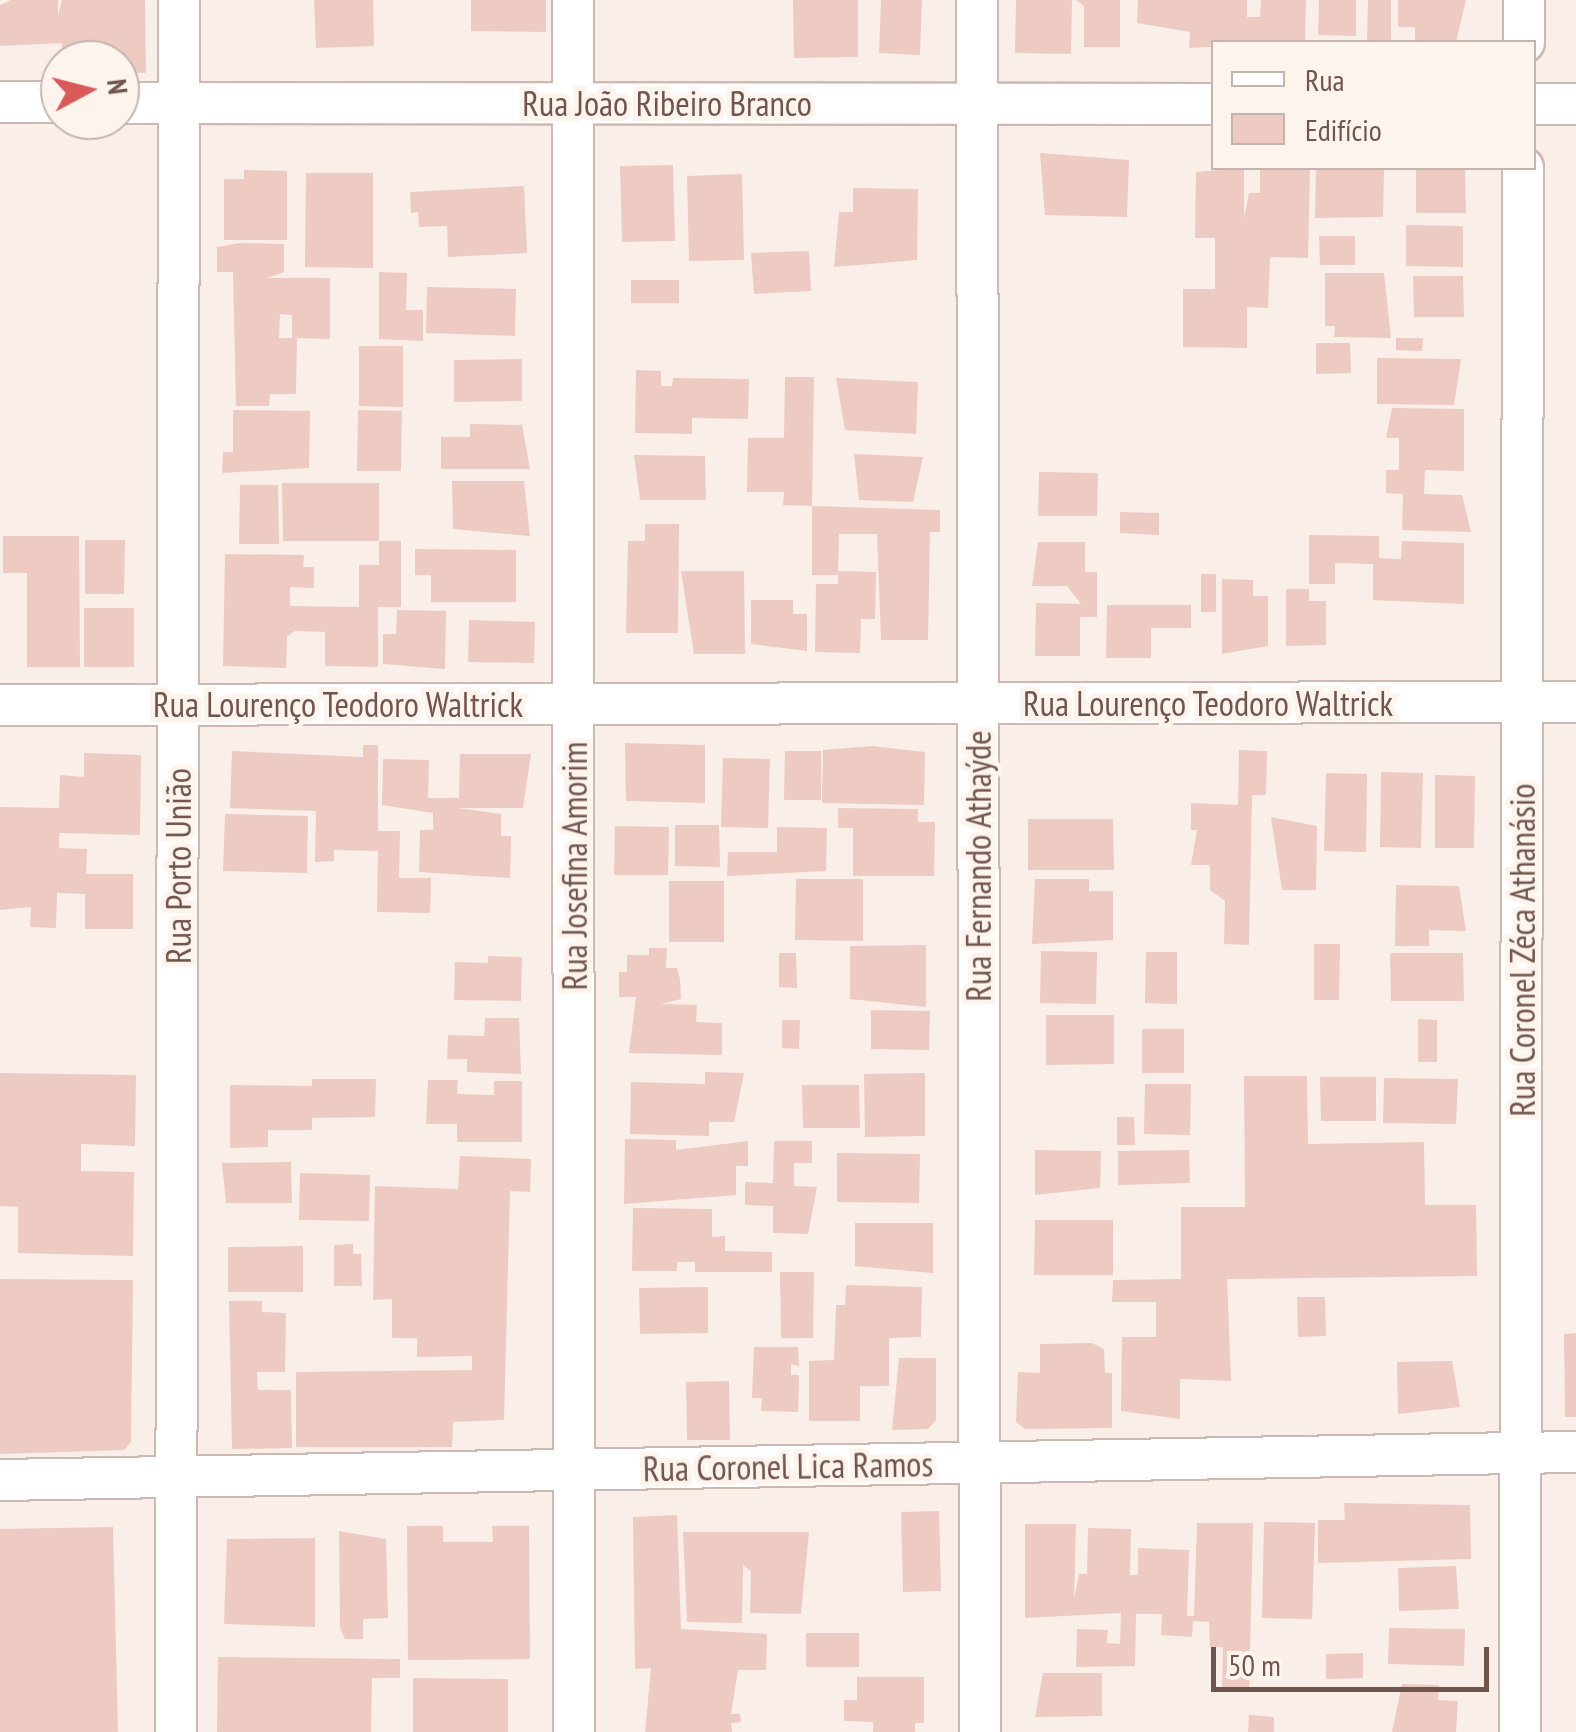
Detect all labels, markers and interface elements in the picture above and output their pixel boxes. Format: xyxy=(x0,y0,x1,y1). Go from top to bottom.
north arrow xyxy=(40,40,140,140)
legend xyxy=(1211,40,1536,170)
text: Rua xyxy=(1305,60,1344,99)
text: N xyxy=(99,77,138,96)
street label: Rua João Ribeiro Branco xyxy=(522,82,812,124)
text: Edifício xyxy=(1305,110,1382,149)
street label: Rua Lourenço Teodoro Waltrick xyxy=(1022,682,1394,724)
street label: Rua Lourenço Teodoro Waltrick xyxy=(152,683,524,725)
street label: Rua Fernando Athaýde xyxy=(957,730,999,1002)
street label: Rua Josefina Amorim xyxy=(553,741,595,991)
street label: Rua Porto União xyxy=(157,768,199,964)
street label: Rua Coronel Zéca Athanásio xyxy=(1501,783,1543,1117)
street label: Rua Coronel Lica Ramos xyxy=(643,1442,933,1490)
scale bar xyxy=(1216,1627,1494,1689)
text: 50 m xyxy=(1228,1645,1281,1684)

